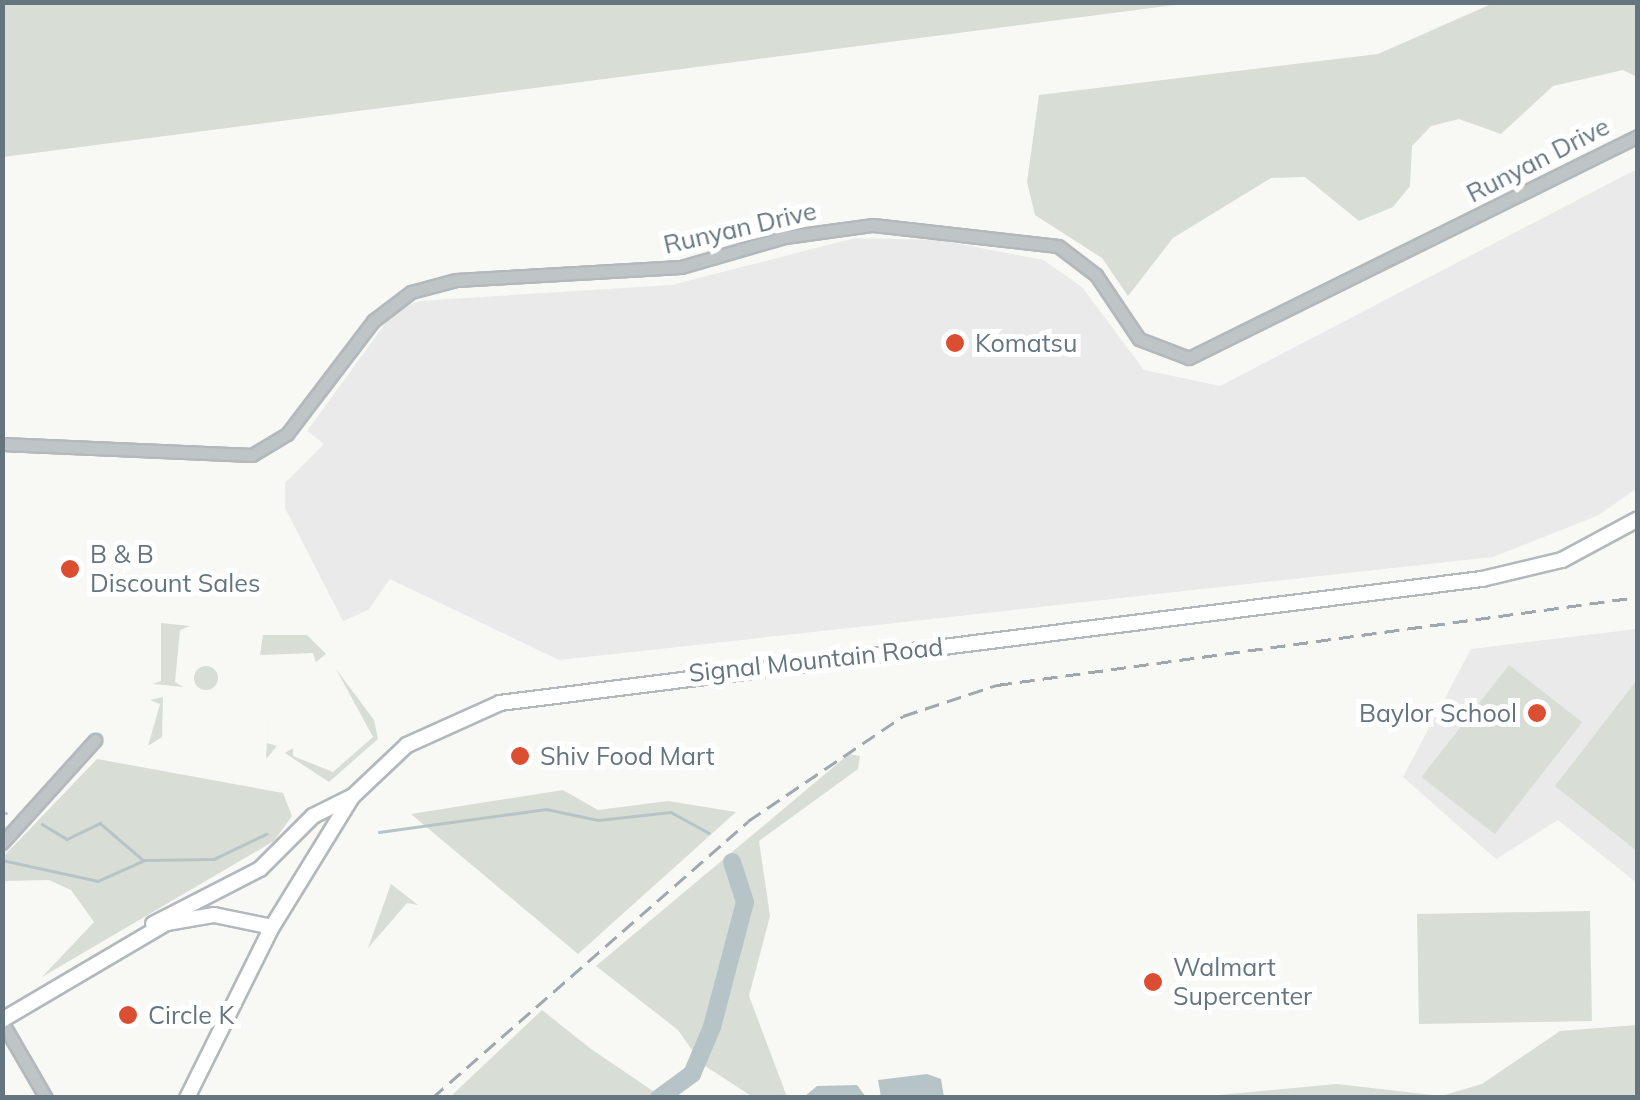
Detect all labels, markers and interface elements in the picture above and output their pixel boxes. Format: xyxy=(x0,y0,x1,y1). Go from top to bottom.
street label: Runyan Drive xyxy=(1462,111,1614,209)
street label: Runyan Drive xyxy=(661,196,819,260)
place label: Komatsu xyxy=(975,328,1077,358)
marker: Komatsu xyxy=(944,332,966,354)
place label: B & B Discount Sales xyxy=(90,540,260,599)
marker: B & B Discount Sales xyxy=(59,558,81,580)
street label: Signal Mountain Road xyxy=(687,632,945,688)
place label: Baylor School xyxy=(1359,698,1517,728)
marker: Baylor School xyxy=(1526,702,1548,724)
place label: Shiv Food Mart xyxy=(540,741,715,771)
marker: Shiv Food Mart xyxy=(509,745,531,767)
place label: Walmart Supercenter xyxy=(1173,953,1312,1012)
marker: Walmart Supercenter xyxy=(1142,971,1164,993)
place label: Circle K xyxy=(148,1000,234,1030)
marker: Circle K xyxy=(117,1004,139,1026)

